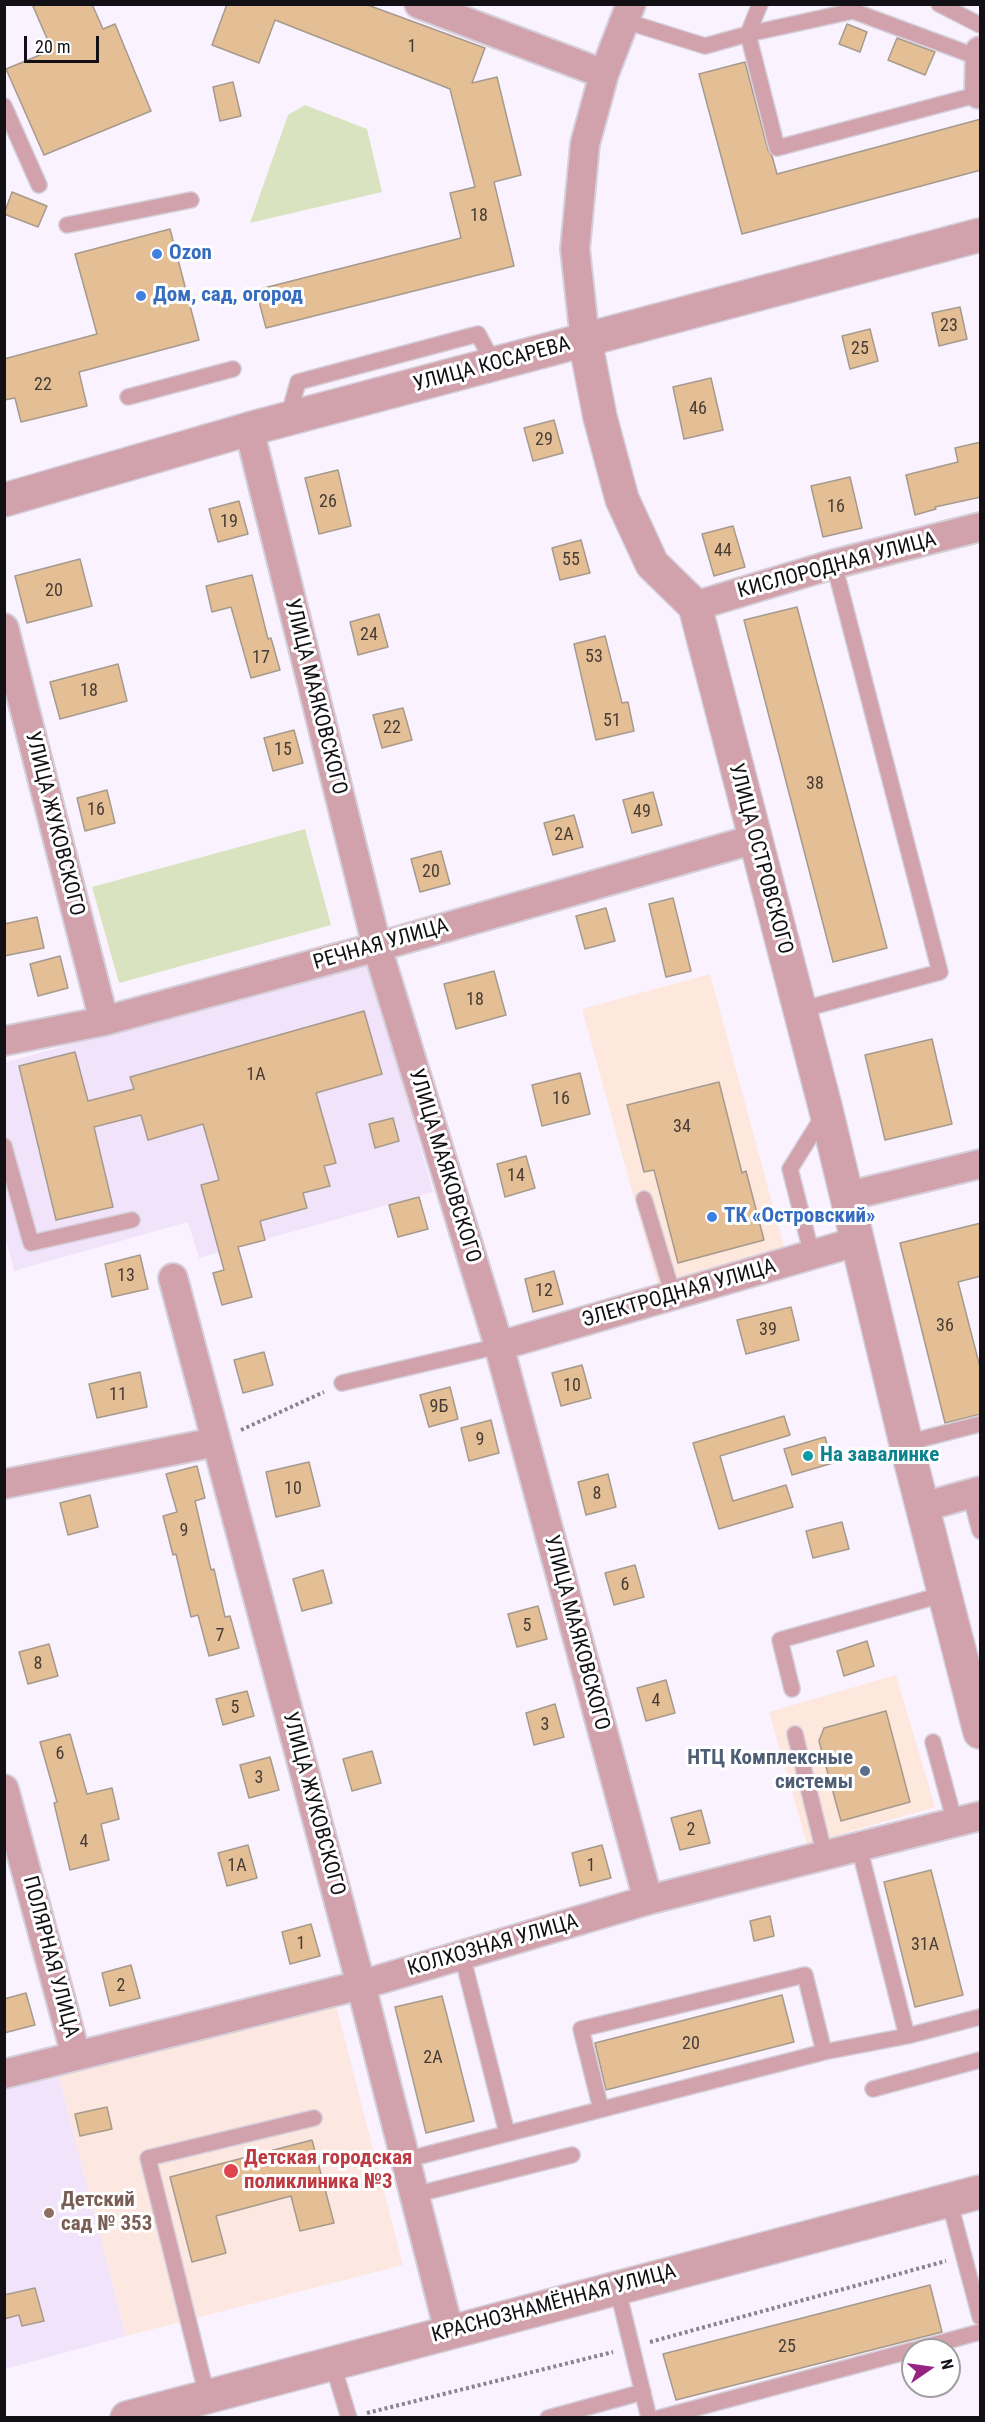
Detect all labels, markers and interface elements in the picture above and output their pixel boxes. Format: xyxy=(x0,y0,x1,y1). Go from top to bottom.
scale bar xyxy=(27,24,102,62)
text: 20 m xyxy=(35,36,70,57)
house number: 1 xyxy=(408,36,416,58)
house number: 18 xyxy=(470,205,488,227)
place label: Ozon xyxy=(169,241,212,267)
marker: Ozon xyxy=(150,247,164,261)
place label: Дом, сад, огород xyxy=(153,283,303,309)
marker: Дом, сад, огород xyxy=(134,289,148,303)
house number: 23 xyxy=(940,315,958,337)
street label: УЛИЦА КОСАРЕВА xyxy=(411,332,573,398)
house number: 25 xyxy=(851,338,869,360)
house number: 22 xyxy=(34,374,52,396)
house number: 46 xyxy=(689,398,707,420)
house number: 29 xyxy=(535,429,553,451)
house number: 26 xyxy=(319,491,337,513)
house number: 16 xyxy=(827,496,845,518)
house number: 19 xyxy=(220,511,238,533)
street label: КИСЛОРОДНАЯ УЛИЦА xyxy=(735,527,939,605)
house number: 44 xyxy=(714,540,732,562)
house number: 55 xyxy=(562,549,580,571)
house number: 20 xyxy=(45,580,63,602)
street label: УЛИЦА МАЯКОВСКОГО xyxy=(278,596,352,798)
house number: 24 xyxy=(360,624,378,646)
house number: 53 xyxy=(585,646,603,668)
house number: 17 xyxy=(252,647,270,669)
house number: 18 xyxy=(80,680,98,702)
house number: 51 xyxy=(603,710,621,732)
house number: 22 xyxy=(383,717,401,739)
street label: УЛИЦА ЖУКОВСКОГО xyxy=(19,729,89,919)
house number: 15 xyxy=(274,739,292,761)
street label: УЛИЦА ОСТРОВСКОГО xyxy=(722,761,798,957)
house number: 38 xyxy=(806,773,824,795)
house number: 16 xyxy=(87,799,105,821)
house number: 49 xyxy=(633,801,651,823)
house number: 2А xyxy=(554,824,574,846)
house number: 20 xyxy=(422,861,440,883)
street label: РЕЧНАЯ УЛИЦА xyxy=(311,914,451,976)
house number: 18 xyxy=(466,989,484,1011)
house number: 1А xyxy=(246,1064,266,1086)
street label: УЛИЦА МАЯКОВСКОГО xyxy=(403,1066,485,1266)
house number: 16 xyxy=(552,1088,570,1110)
house number: 34 xyxy=(673,1116,691,1138)
house number: 14 xyxy=(507,1165,525,1187)
place label: ТК «Островский» xyxy=(724,1204,875,1230)
marker: ТК «Островский» xyxy=(705,1210,719,1224)
street label: ЭЛЕКТРОДНАЯ УЛИЦА xyxy=(579,1254,779,1334)
house number: 13 xyxy=(117,1265,135,1287)
house number: 12 xyxy=(535,1280,553,1302)
house number: 36 xyxy=(936,1315,954,1337)
house number: 39 xyxy=(759,1319,777,1341)
house number: 10 xyxy=(563,1375,581,1397)
house number: 11 xyxy=(109,1384,127,1406)
house number: 9Б xyxy=(430,1396,448,1418)
house number: 9 xyxy=(476,1429,484,1451)
place label: На завалинке xyxy=(820,1443,939,1469)
marker: На завалинке xyxy=(801,1449,815,1463)
house number: 10 xyxy=(284,1478,302,1500)
house number: 8 xyxy=(593,1483,601,1505)
house number: 9 xyxy=(180,1520,188,1542)
street label: УЛИЦА МАЯКОВСКОГО xyxy=(538,1533,614,1733)
house number: 6 xyxy=(621,1574,629,1596)
house number: 5 xyxy=(523,1615,531,1637)
house number: 7 xyxy=(216,1625,224,1647)
house number: 8 xyxy=(34,1653,42,1675)
house number: 4 xyxy=(652,1690,660,1712)
house number: 5 xyxy=(231,1697,239,1719)
street label: УЛИЦА ЖУКОВСКОГО xyxy=(276,1709,350,1899)
house number: 3 xyxy=(541,1714,549,1736)
house number: 6 xyxy=(56,1743,64,1765)
place label: НТЦ Комплексные системы xyxy=(687,1746,853,1796)
marker: НТЦ Комплексные системы xyxy=(858,1764,872,1778)
house number: 3 xyxy=(255,1767,263,1789)
house number: 2 xyxy=(687,1819,695,1841)
house number: 4 xyxy=(80,1831,88,1853)
house number: 1А xyxy=(227,1855,247,1877)
house number: 1 xyxy=(587,1855,595,1877)
street label: ПОЛЯРНАЯ УЛИЦА xyxy=(16,1873,84,2041)
street label: КОЛХОЗНАЯ УЛИЦА xyxy=(405,1910,581,1982)
house number: 1 xyxy=(297,1933,305,1955)
house number: 31А xyxy=(911,1934,939,1956)
house number: 2 xyxy=(117,1975,125,1997)
house number: 20 xyxy=(682,2033,700,2055)
house number: 2А xyxy=(423,2047,443,2069)
place label: Детская городская поликлиника №3 xyxy=(244,2146,412,2196)
marker: Детская городская поликлиника №3 xyxy=(222,2162,240,2180)
place label: Детский сад № 353 xyxy=(61,2188,152,2238)
marker: Детский сад № 353 xyxy=(42,2206,56,2220)
street label: КРАСНОЗНАМЁННАЯ УЛИЦА xyxy=(429,2259,679,2349)
house number: 25 xyxy=(778,2336,796,2358)
north arrow xyxy=(901,2338,961,2398)
text: N xyxy=(937,2357,957,2371)

